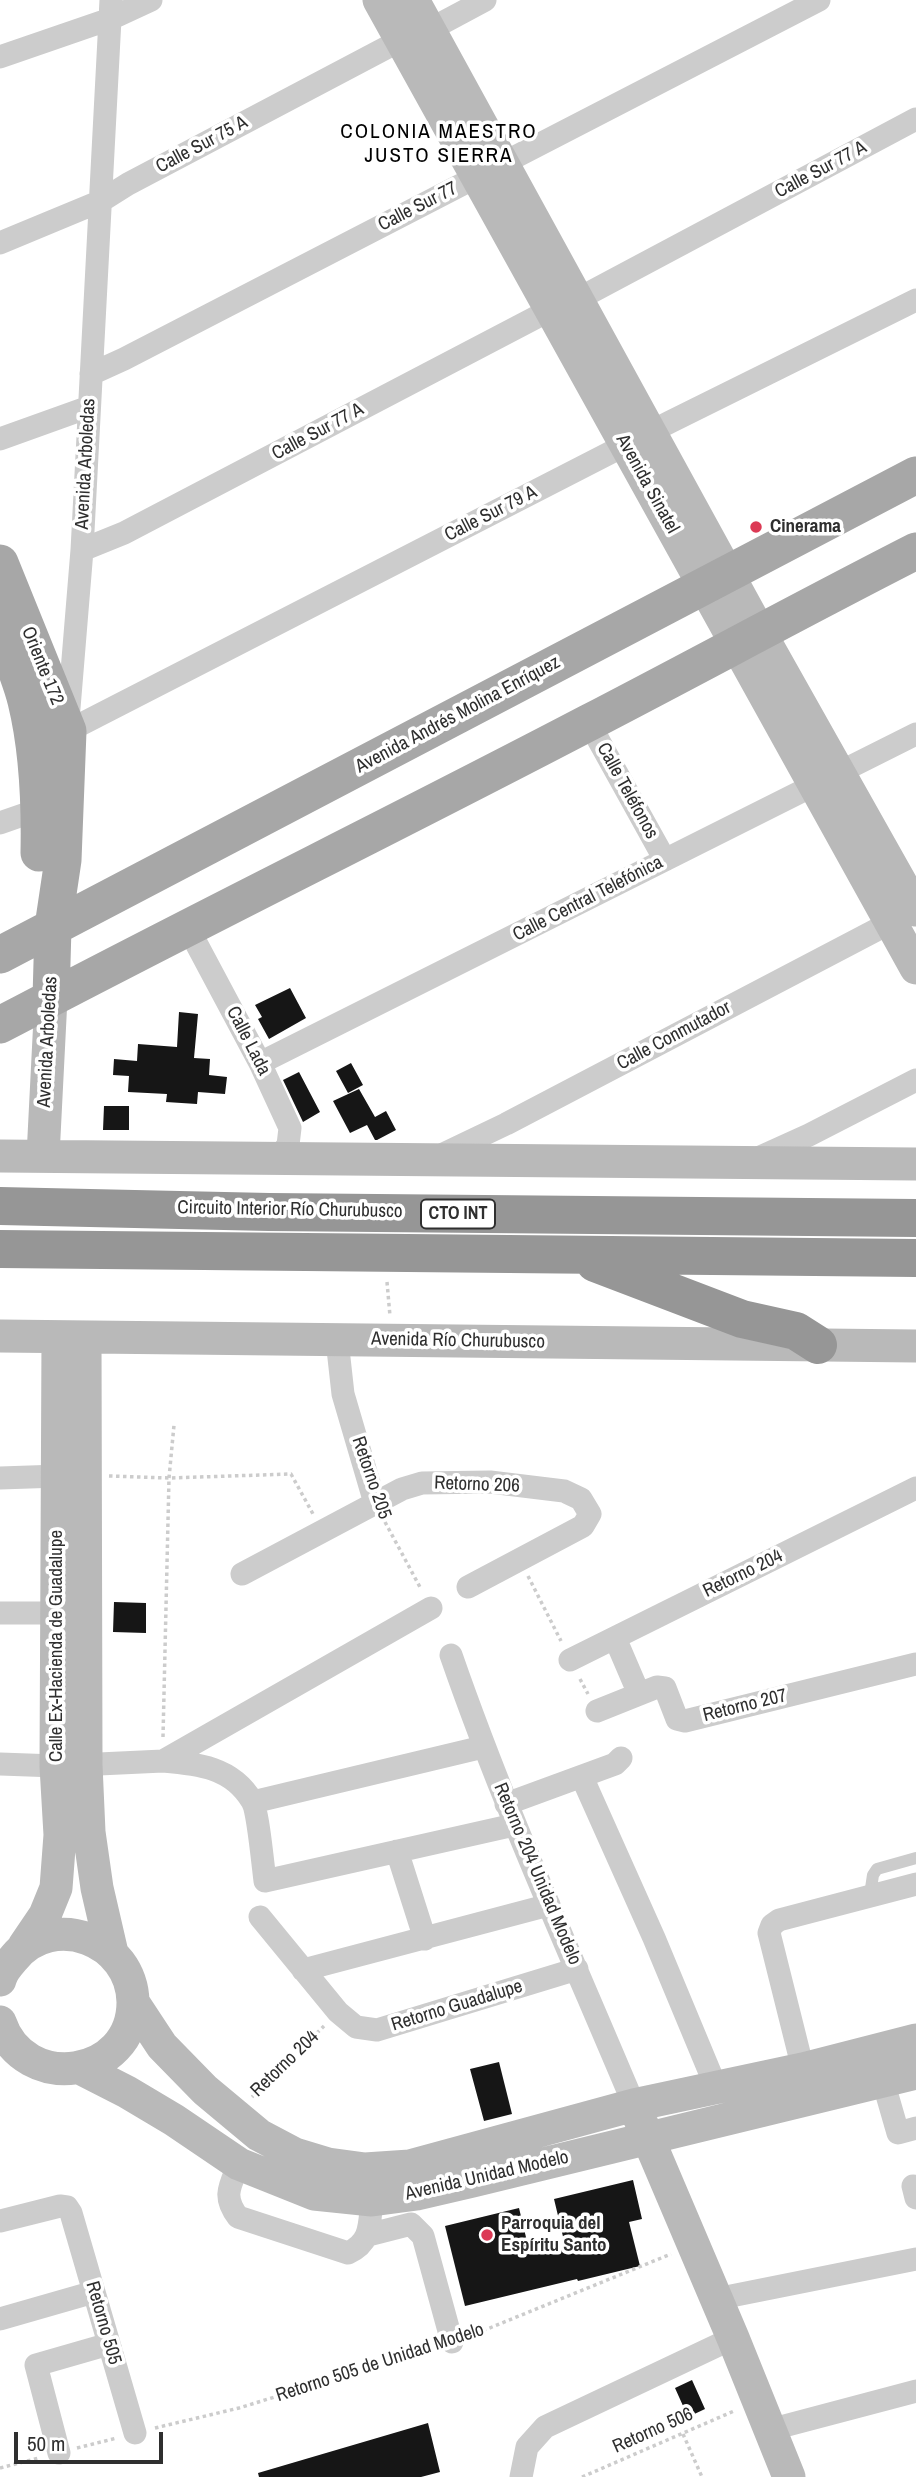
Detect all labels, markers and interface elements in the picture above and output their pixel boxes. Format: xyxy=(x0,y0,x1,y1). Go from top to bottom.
street label: Calle Sur 75 A xyxy=(152,111,252,179)
district label: COLONIA MAESTRO JUSTO SIERRA xyxy=(342,119,536,169)
street label: Calle Sur 77 A xyxy=(771,136,871,204)
street label: Calle Sur 77 xyxy=(375,177,461,237)
street label: Avenida Arboledas xyxy=(71,398,101,530)
street label: Calle Sur 77 A xyxy=(268,398,368,466)
street label: Avenida Sinatel xyxy=(610,430,684,538)
street label: Calle Sur 79 A xyxy=(441,481,541,547)
place label: Cinerama xyxy=(770,516,841,538)
marker: Cinerama xyxy=(748,519,764,535)
street label: Oriente 172 xyxy=(16,624,68,708)
street label: Avenida Andrés Molina Enríquez xyxy=(352,651,564,779)
street label: Calle Teléfonos xyxy=(591,739,663,843)
street label: Calle Central Telefónica xyxy=(509,851,667,947)
street label: Avenida Arboledas xyxy=(33,976,63,1108)
street label: Calle Conmutador xyxy=(613,996,735,1076)
street label: Calle Lada xyxy=(221,1003,275,1079)
street label: Circuito Interior Río Churubusco xyxy=(177,1197,403,1223)
road number: CTO INT xyxy=(421,1199,495,1228)
street label: Avenida Río Churubusco xyxy=(371,1328,545,1354)
street label: Retorno 205 xyxy=(346,1434,396,1522)
street label: Retorno 206 xyxy=(434,1472,520,1498)
street label: Calle Ex-Hacienda de Guadalupe xyxy=(46,1530,68,1762)
street label: Retorno 204 xyxy=(699,1545,787,1603)
street label: Retorno 207 xyxy=(701,1685,789,1727)
street label: Retorno 204 Unidad Modelo xyxy=(488,1779,586,1969)
street label: Retorno Guadalupe xyxy=(389,1975,525,2037)
street label: Retorno 204 xyxy=(246,2026,324,2102)
street label: Avenida Unidad Modelo xyxy=(403,2146,571,2206)
place label: Parroquia del Espíritu Santo xyxy=(501,2213,607,2257)
marker: Parroquia del Espíritu Santo xyxy=(479,2227,495,2243)
street label: Retorno 505 xyxy=(80,2279,126,2367)
street label: Retorno 505 de Unidad Modelo xyxy=(273,2319,487,2407)
street label: Retorno 506 xyxy=(609,2403,697,2459)
scale bar xyxy=(18,2418,166,2462)
text: 50 m xyxy=(27,2429,65,2458)

